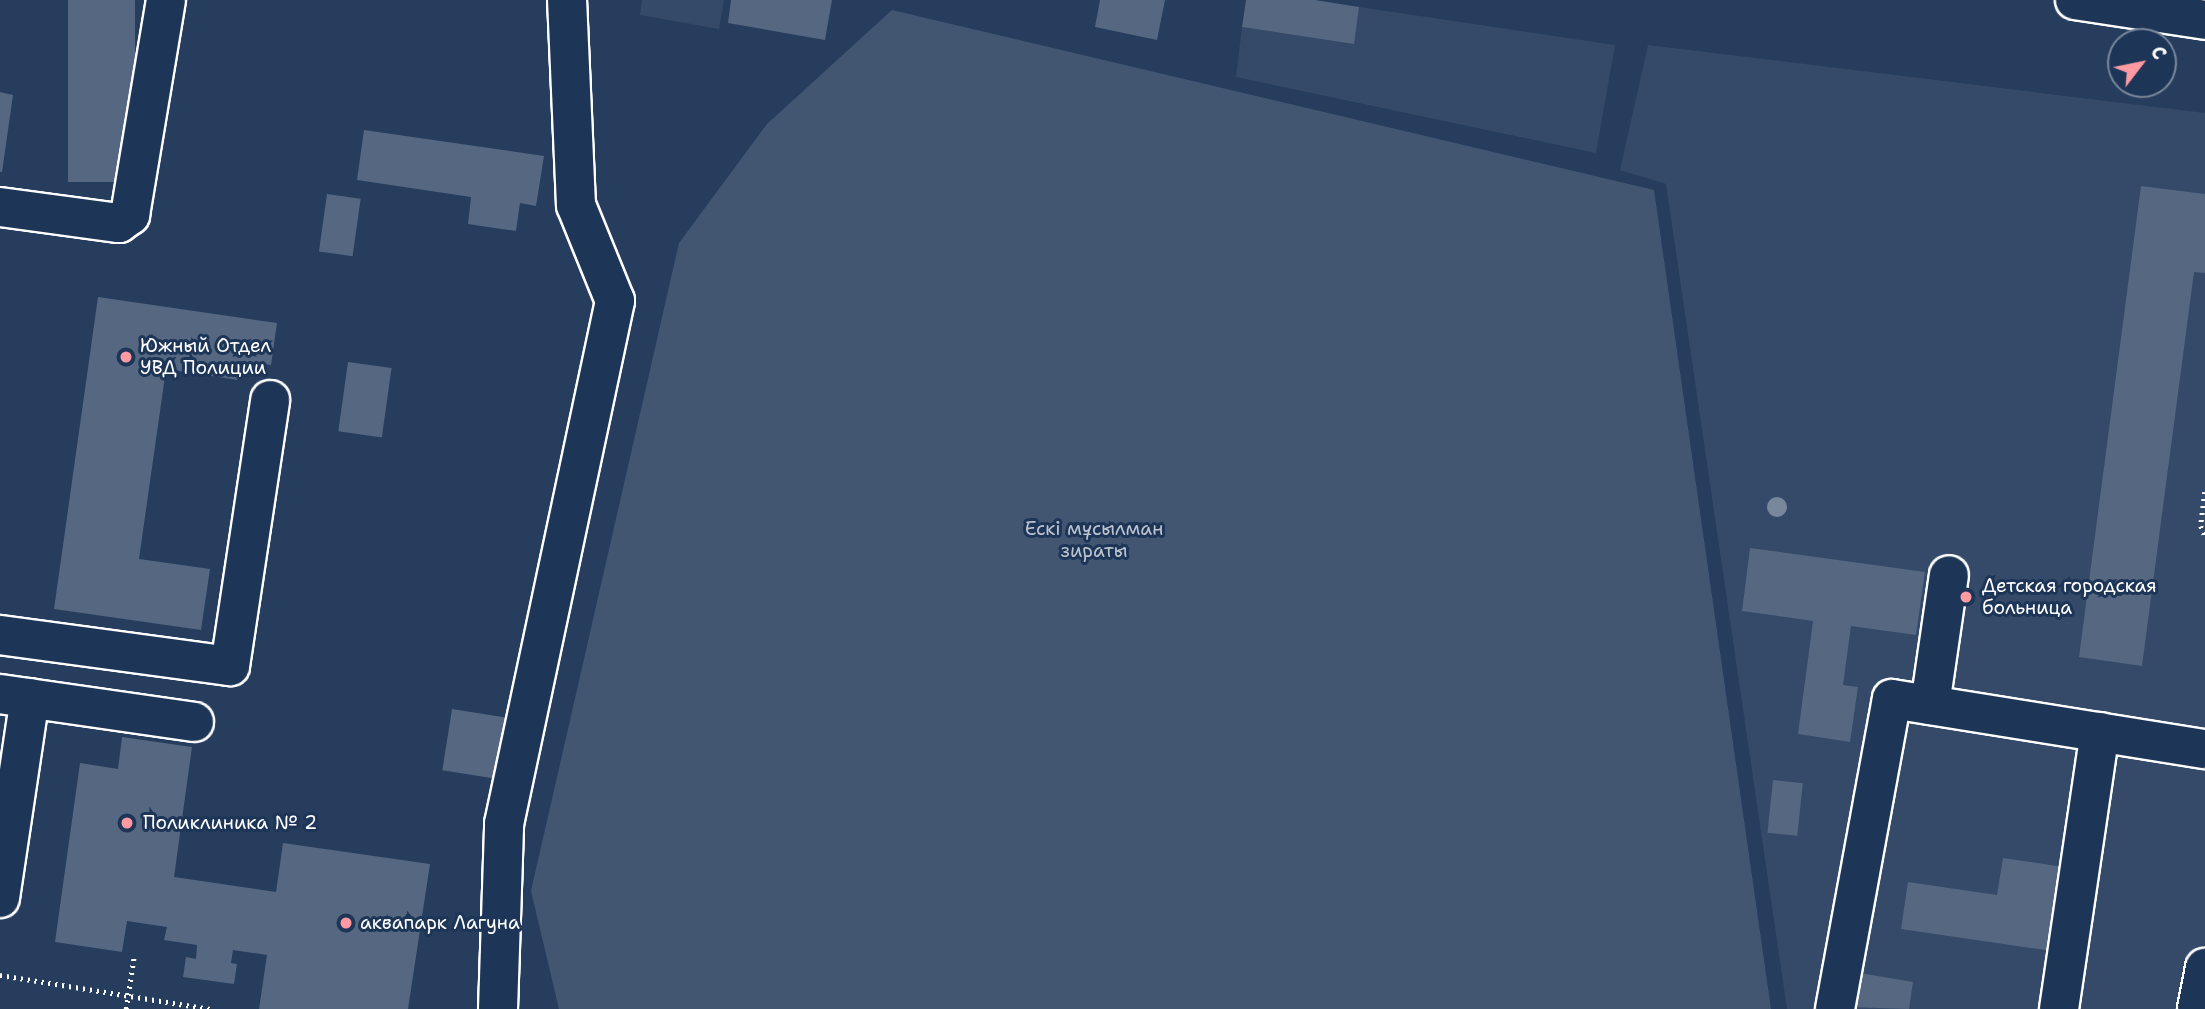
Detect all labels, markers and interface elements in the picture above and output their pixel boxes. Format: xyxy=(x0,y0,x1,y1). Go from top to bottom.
north arrow xyxy=(2107,28,2177,98)
text: С xyxy=(2145,41,2172,64)
place label: Южный Отдел УВД Полиции xyxy=(140,335,271,379)
marker: Южный Отдел УВД Полиции xyxy=(118,349,134,365)
park label: Ескі мұсылман зираты xyxy=(1025,518,1163,562)
place label: Детская городская больница xyxy=(1982,575,2157,619)
marker: Детская городская больница xyxy=(1956,587,1976,607)
place label: Поликлиника № 2 xyxy=(143,812,317,834)
marker: Поликлиника № 2 xyxy=(117,813,137,833)
place label: аквапарк Лагуна xyxy=(360,912,520,934)
marker: аквапарк Лагуна xyxy=(338,915,354,931)

